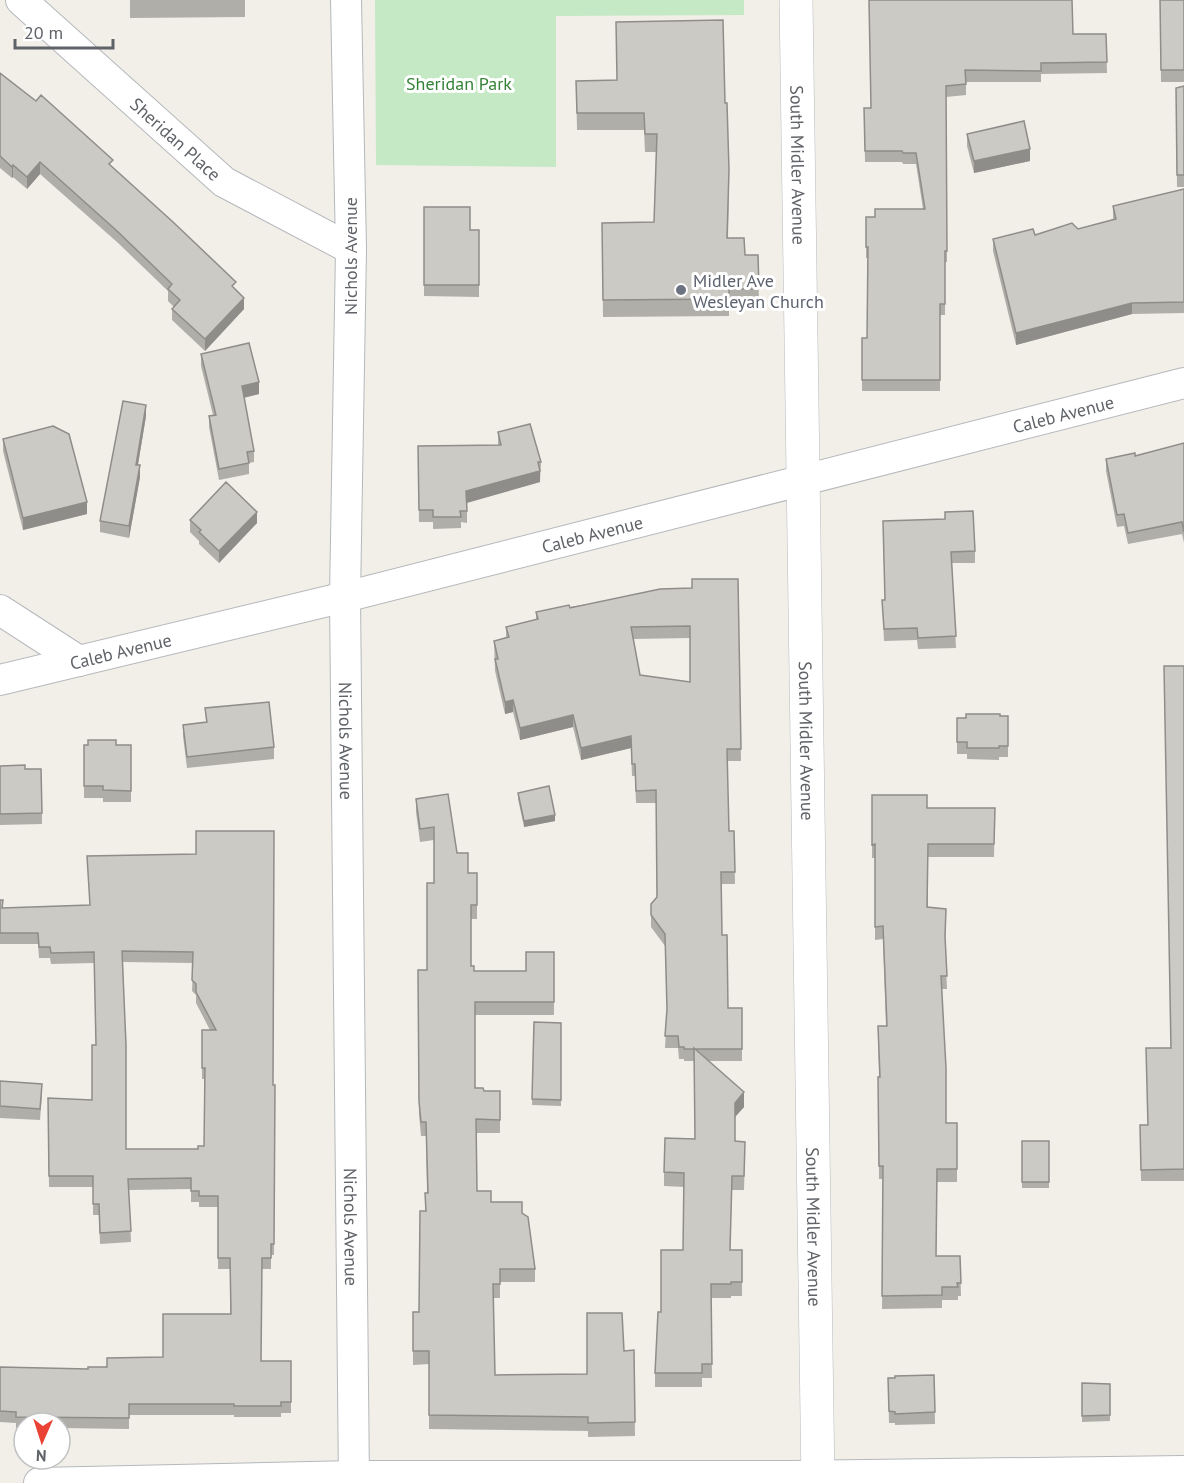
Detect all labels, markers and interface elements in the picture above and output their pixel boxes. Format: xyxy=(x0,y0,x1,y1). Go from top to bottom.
scale bar xyxy=(15,12,112,50)
text: 20 m xyxy=(24,21,63,44)
park label: Sheridan Park xyxy=(406,72,512,95)
street label: South Midler Avenue xyxy=(786,85,811,245)
street label: Sheridan Place xyxy=(126,92,226,185)
street label: Nichols Avenue xyxy=(339,197,362,315)
place label: Midler Ave Wesleyan Church xyxy=(693,269,824,313)
marker: Midler Ave Wesleyan Church xyxy=(674,283,688,297)
street label: Caleb Avenue xyxy=(1010,390,1116,438)
street label: Caleb Avenue xyxy=(539,510,645,558)
street label: Caleb Avenue xyxy=(68,628,174,674)
street label: South Midler Avenue xyxy=(794,661,820,821)
street label: Nichols Avenue xyxy=(334,682,359,800)
street label: South Midler Avenue xyxy=(802,1147,827,1307)
street label: Nichols Avenue xyxy=(339,1168,363,1286)
north arrow xyxy=(12,1411,72,1471)
text: N xyxy=(35,1446,47,1466)

